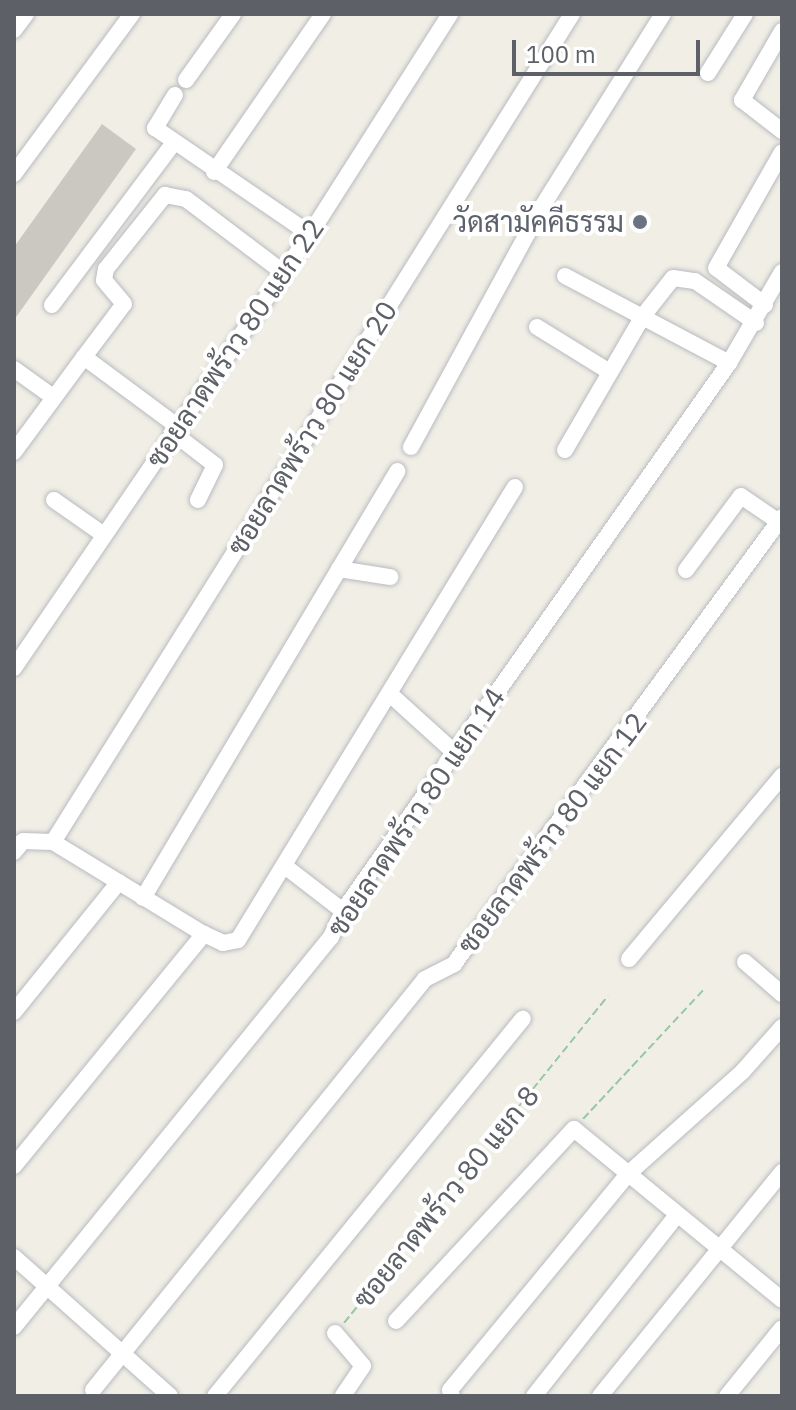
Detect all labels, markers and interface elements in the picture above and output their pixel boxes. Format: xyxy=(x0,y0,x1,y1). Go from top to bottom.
scale bar xyxy=(516,24,704,74)
text: 100 m xyxy=(526,38,596,70)
place label: วัดสามัคคีธรรม xyxy=(453,205,624,239)
street label: ซอยลาดพร้าว 80 แยก 22 xyxy=(139,212,331,474)
marker: วัดสามัคคีธรรม xyxy=(631,213,649,231)
street label: ซอยลาดพร้าว 80 แยก 20 xyxy=(220,295,404,561)
street label: ซอยลาดพร้าว 80 แยก 14 xyxy=(320,681,512,943)
street label: ซอยลาดพร้าว 80 แยก 12 xyxy=(450,706,654,960)
street label: ซอยลาดพร้าว 80 แยก 8 xyxy=(346,1079,546,1315)

